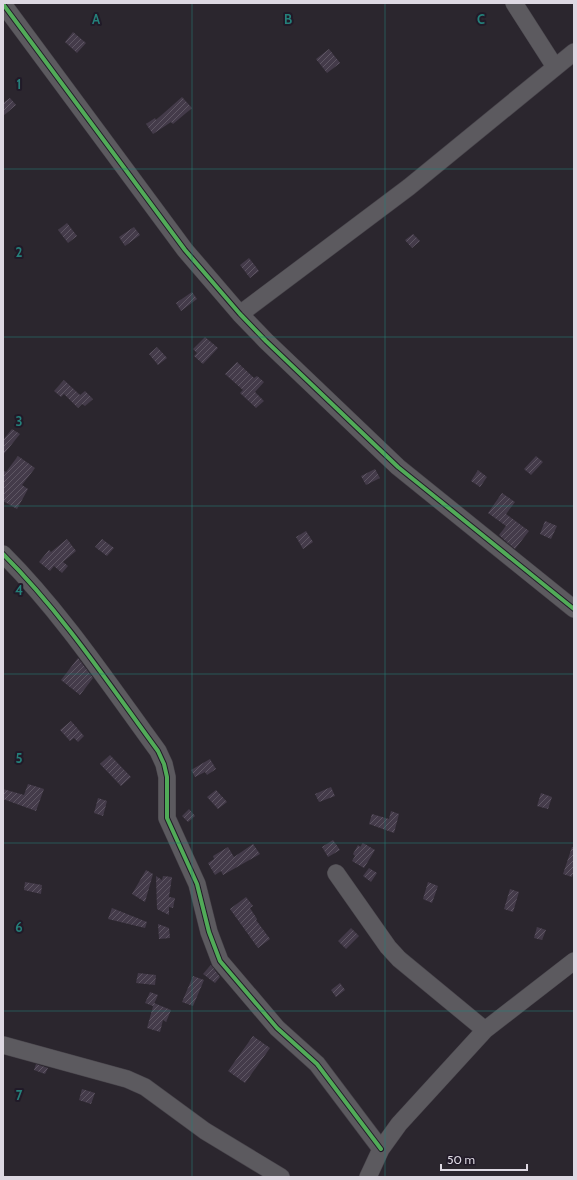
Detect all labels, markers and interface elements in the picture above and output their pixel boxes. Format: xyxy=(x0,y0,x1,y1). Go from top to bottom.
text: A xyxy=(92,11,101,27)
text: B xyxy=(284,11,292,27)
text: C xyxy=(477,11,485,27)
text: 1 xyxy=(17,76,21,92)
text: 2 xyxy=(16,244,23,260)
text: 3 xyxy=(15,413,23,429)
text: 4 xyxy=(15,582,23,598)
text: 5 xyxy=(16,750,23,766)
text: 6 xyxy=(15,919,23,935)
text: 7 xyxy=(16,1087,23,1103)
scale bar xyxy=(441,1146,527,1172)
text: 50 m xyxy=(447,1152,475,1167)

